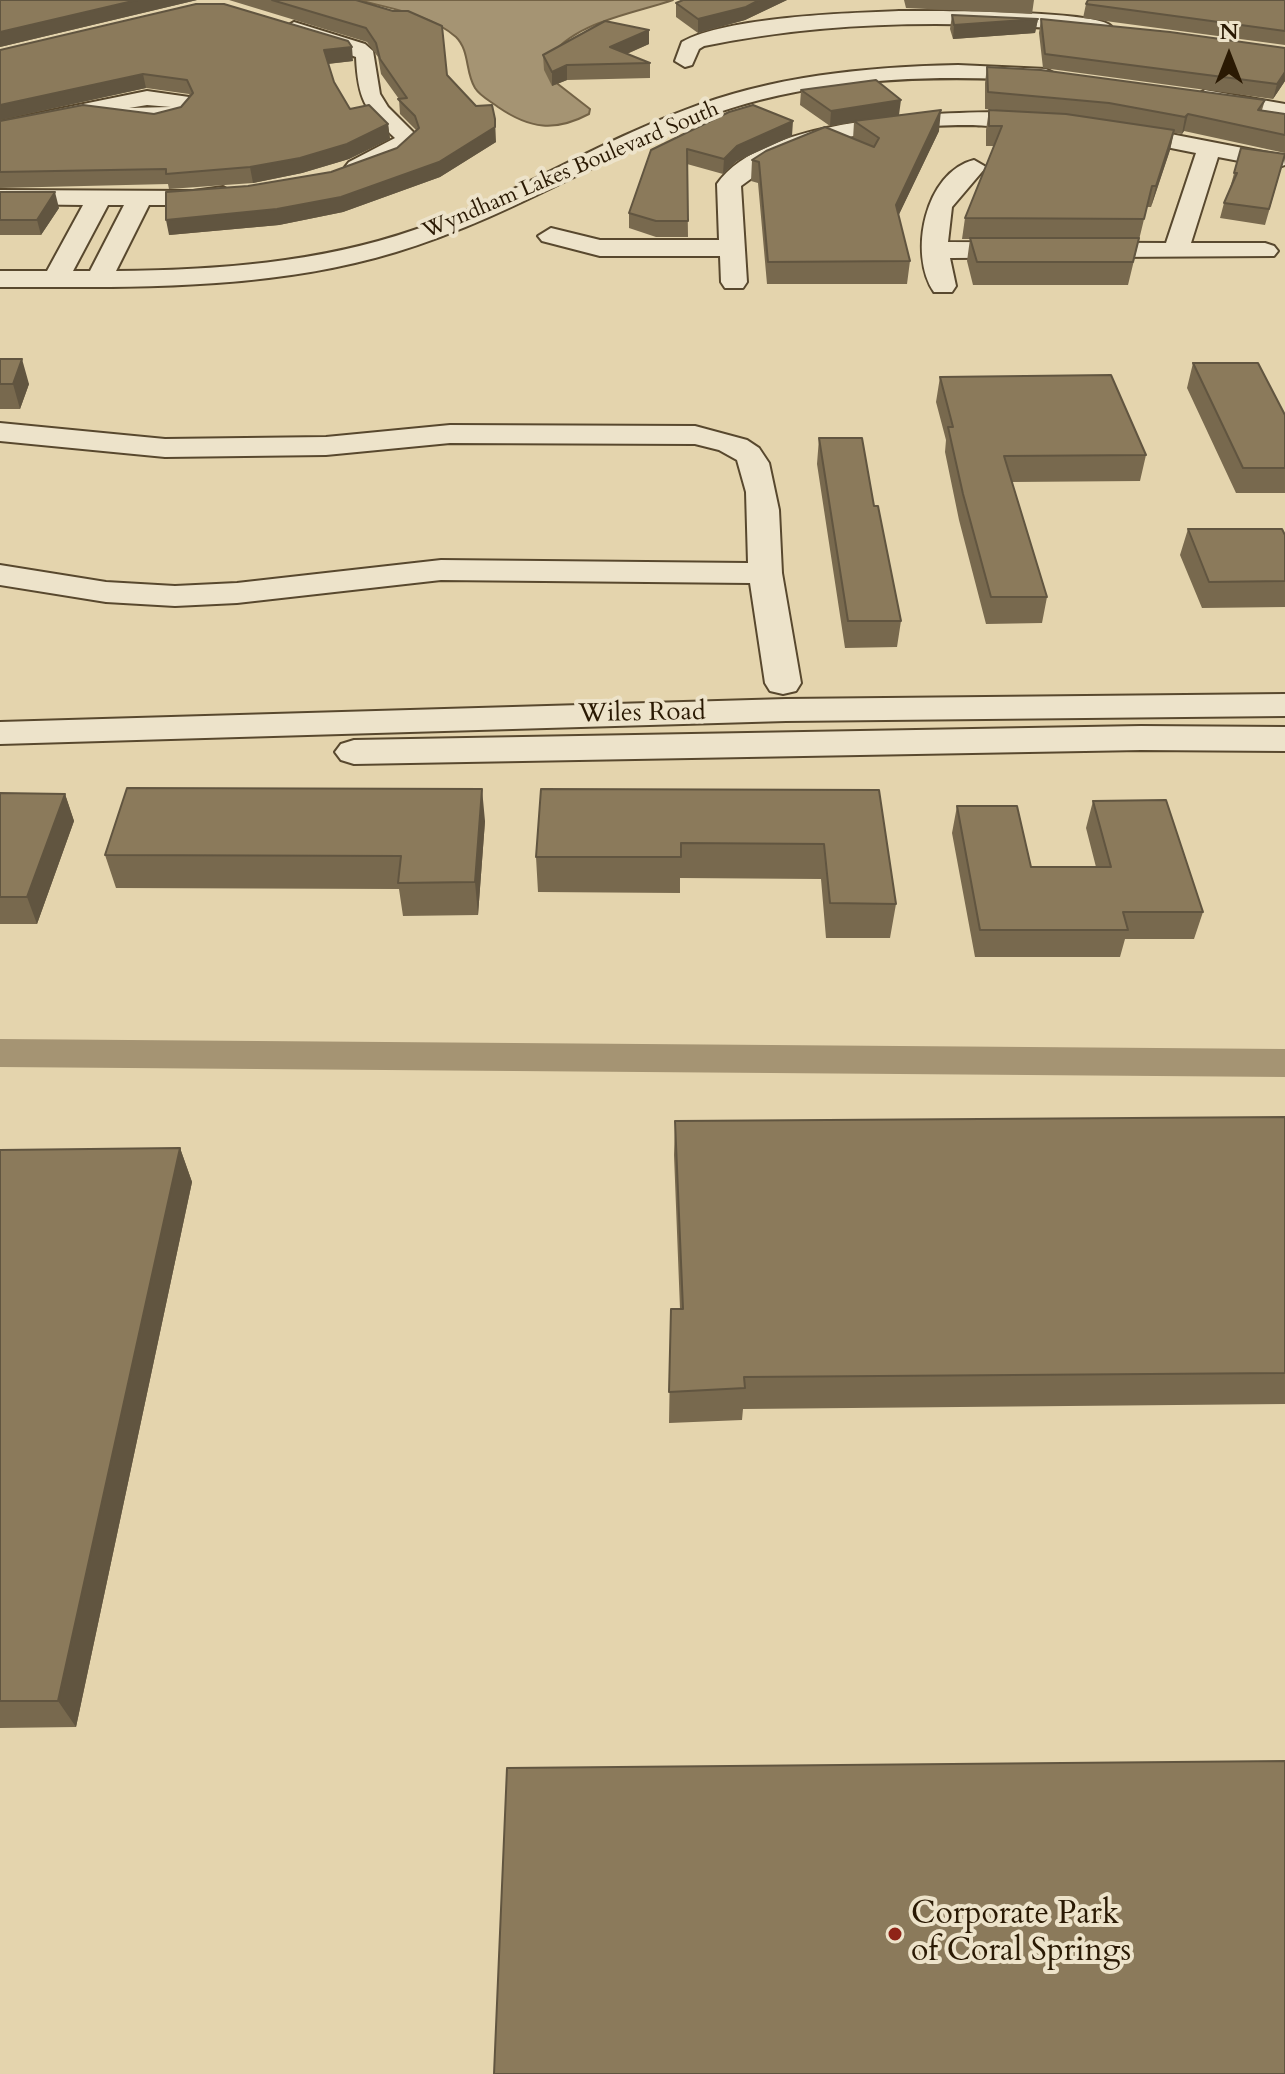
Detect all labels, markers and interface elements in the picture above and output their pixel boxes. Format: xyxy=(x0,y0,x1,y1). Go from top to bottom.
north arrow xyxy=(1189,16,1269,96)
text: N xyxy=(1219,17,1239,47)
street label: Wyndham Lakes Boulevard South xyxy=(419,97,723,245)
street label: Wiles Road xyxy=(578,697,706,731)
place label: Corporate Park of Coral Springs xyxy=(911,1897,1131,1972)
marker: Corporate Park of Coral Springs xyxy=(886,1925,904,1943)

